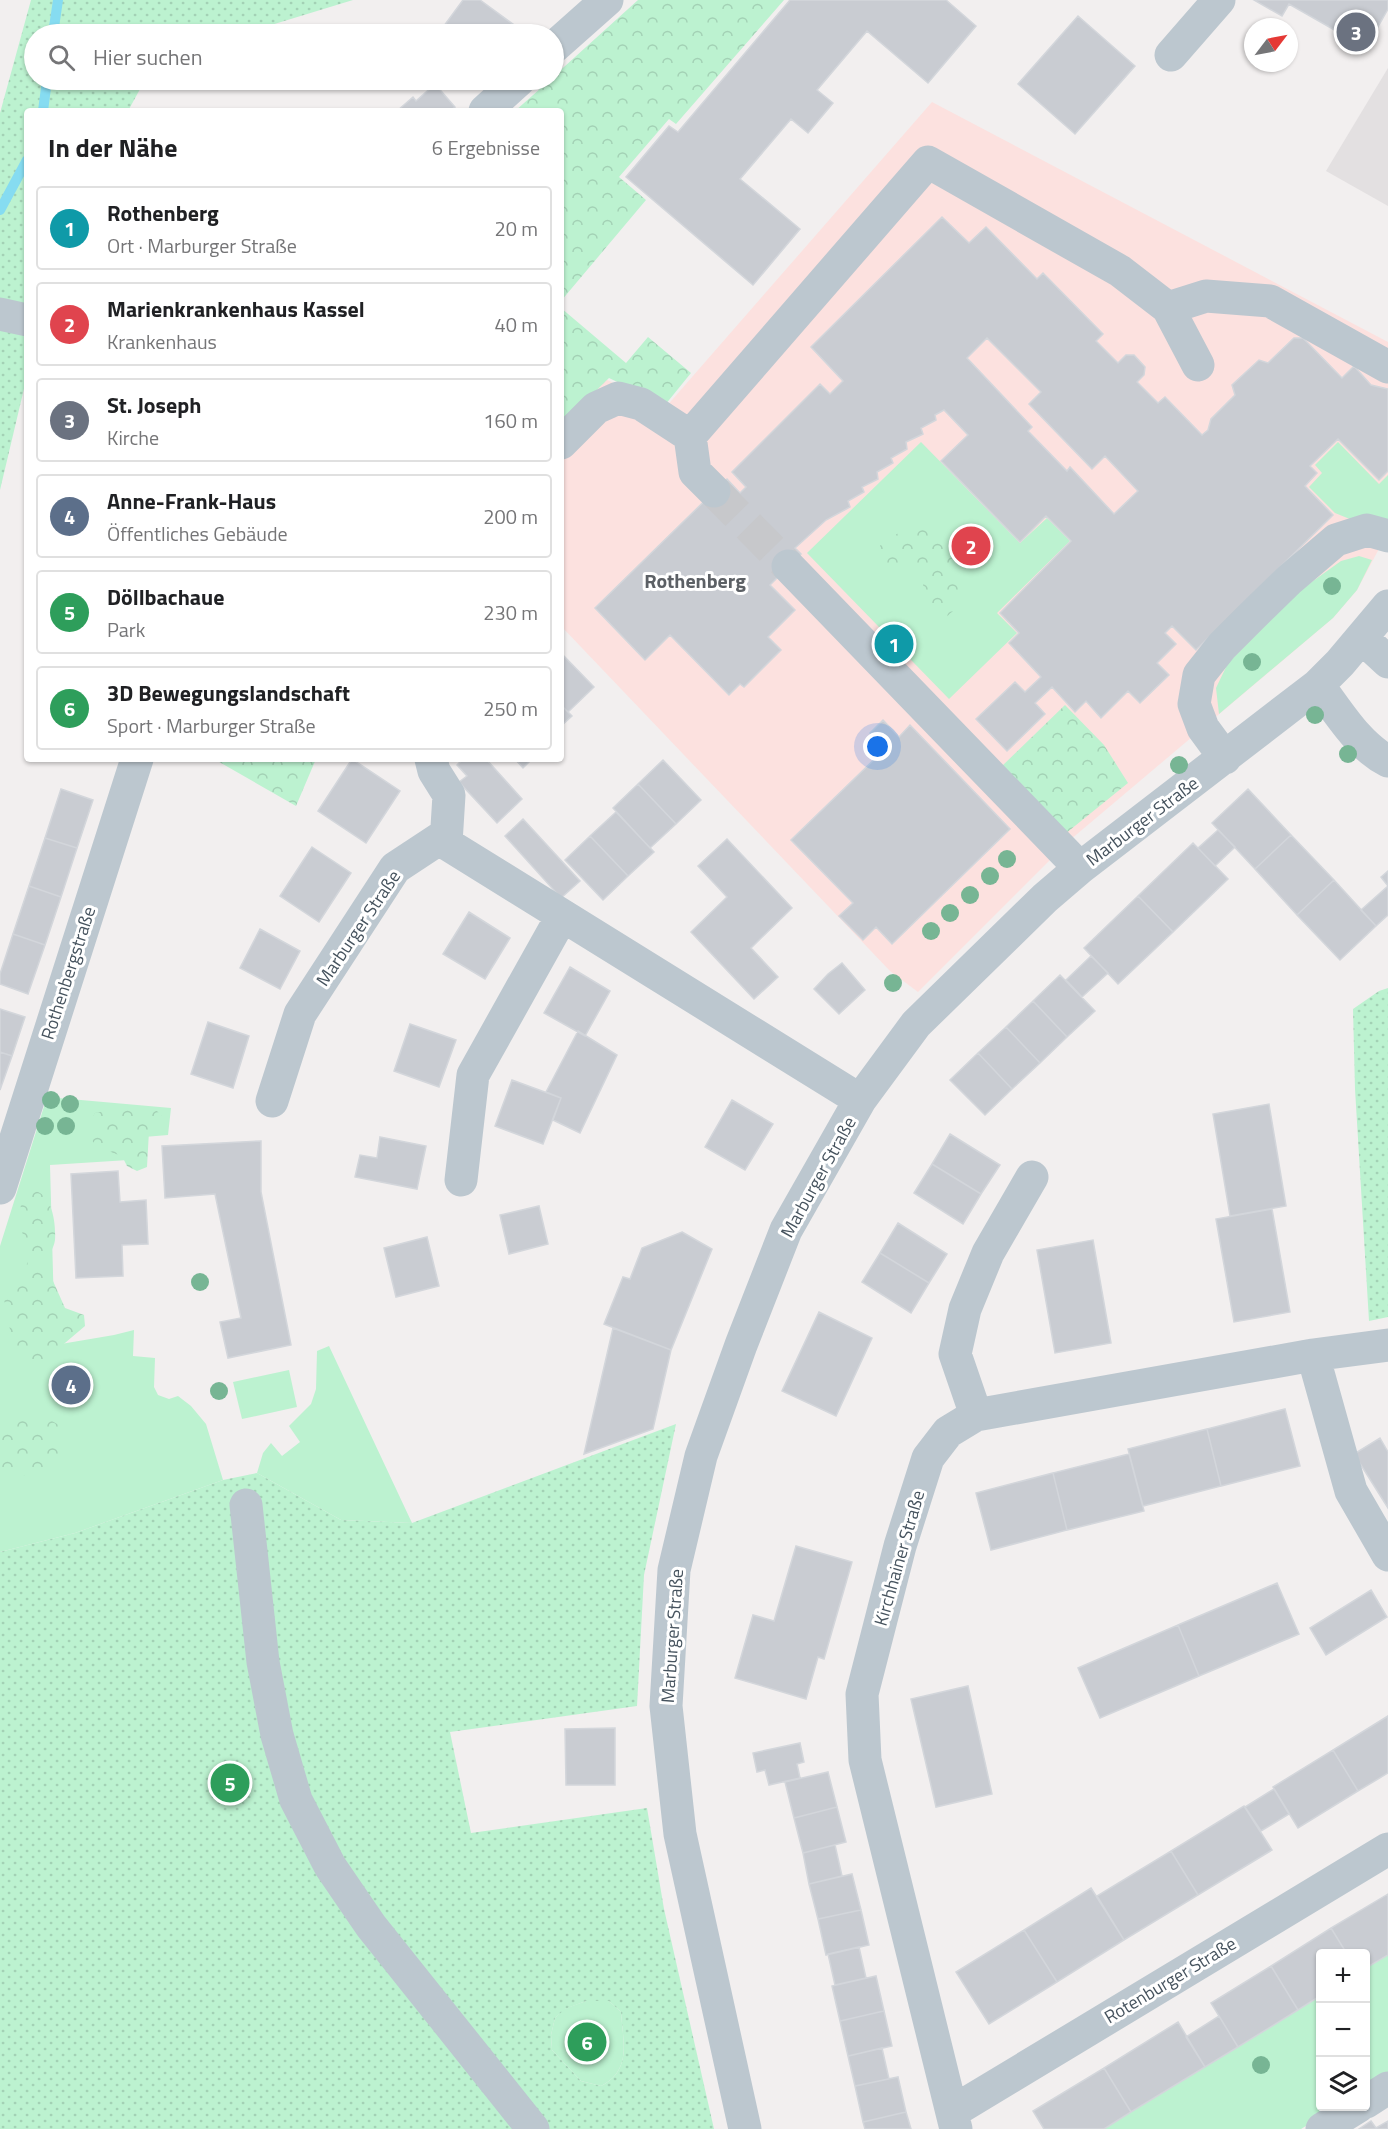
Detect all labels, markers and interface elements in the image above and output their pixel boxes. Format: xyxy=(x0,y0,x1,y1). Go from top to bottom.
pin: 3 xyxy=(1336,9,1376,54)
north arrow xyxy=(1244,18,1298,72)
search box xyxy=(24,24,564,90)
text: Hier suchen xyxy=(93,40,202,74)
icon: search xyxy=(45,41,78,74)
text: In der Nähe xyxy=(48,128,177,167)
text: 6 Ergebnisse xyxy=(432,132,540,163)
text: Rothenberg xyxy=(107,196,219,230)
text: 1 xyxy=(64,213,75,244)
text: 20 m xyxy=(494,213,538,244)
text: Ort · Marburger Straße xyxy=(107,230,297,261)
text: Marienkrankenhaus Kassel xyxy=(107,292,365,326)
text: 2 xyxy=(64,309,75,340)
text: 40 m xyxy=(494,309,538,340)
text: Krankenhaus xyxy=(107,326,217,357)
text: St. Joseph xyxy=(107,388,201,422)
text: 3 xyxy=(64,405,75,436)
text: 160 m xyxy=(483,405,538,436)
text: Kirche xyxy=(107,422,159,453)
text: Anne-Frank-Haus xyxy=(107,484,276,518)
text: 4 xyxy=(64,501,75,532)
text: 200 m xyxy=(483,501,538,532)
text: Öffentliches Gebäude xyxy=(107,518,288,549)
pin: 2 xyxy=(952,524,990,568)
district label: Rothenberg xyxy=(644,565,746,596)
text: Döllbachaue xyxy=(107,580,224,614)
text: 5 xyxy=(64,597,75,628)
text: 230 m xyxy=(483,597,538,628)
text: Park xyxy=(107,614,145,645)
pin: 1 xyxy=(874,622,914,666)
text: 3D Bewegungslandschaft xyxy=(107,676,350,710)
text: 6 xyxy=(64,693,75,724)
text: 250 m xyxy=(483,693,538,724)
text: Sport · Marburger Straße xyxy=(107,710,316,741)
your location xyxy=(863,732,892,761)
street label: Marburger Straße xyxy=(1080,770,1204,872)
street label: Marburger Straße xyxy=(309,865,407,991)
street label: Rothenbergstraße xyxy=(34,903,102,1043)
street label: Marburger Straße xyxy=(774,1112,862,1242)
pin: 4 xyxy=(52,1362,90,1408)
street label: Kirchhainer Straße xyxy=(867,1487,931,1629)
street label: Marburger Straße xyxy=(654,1568,690,1704)
pin: 5 xyxy=(210,1760,250,1806)
street label: Rotenburger Straße xyxy=(1099,1930,1241,2030)
map controls xyxy=(1316,1949,1370,2111)
button: + xyxy=(1316,1949,1370,2003)
button: − xyxy=(1316,2003,1370,2057)
pin: 6 xyxy=(568,2020,606,2064)
button: layers xyxy=(1316,2057,1370,2111)

